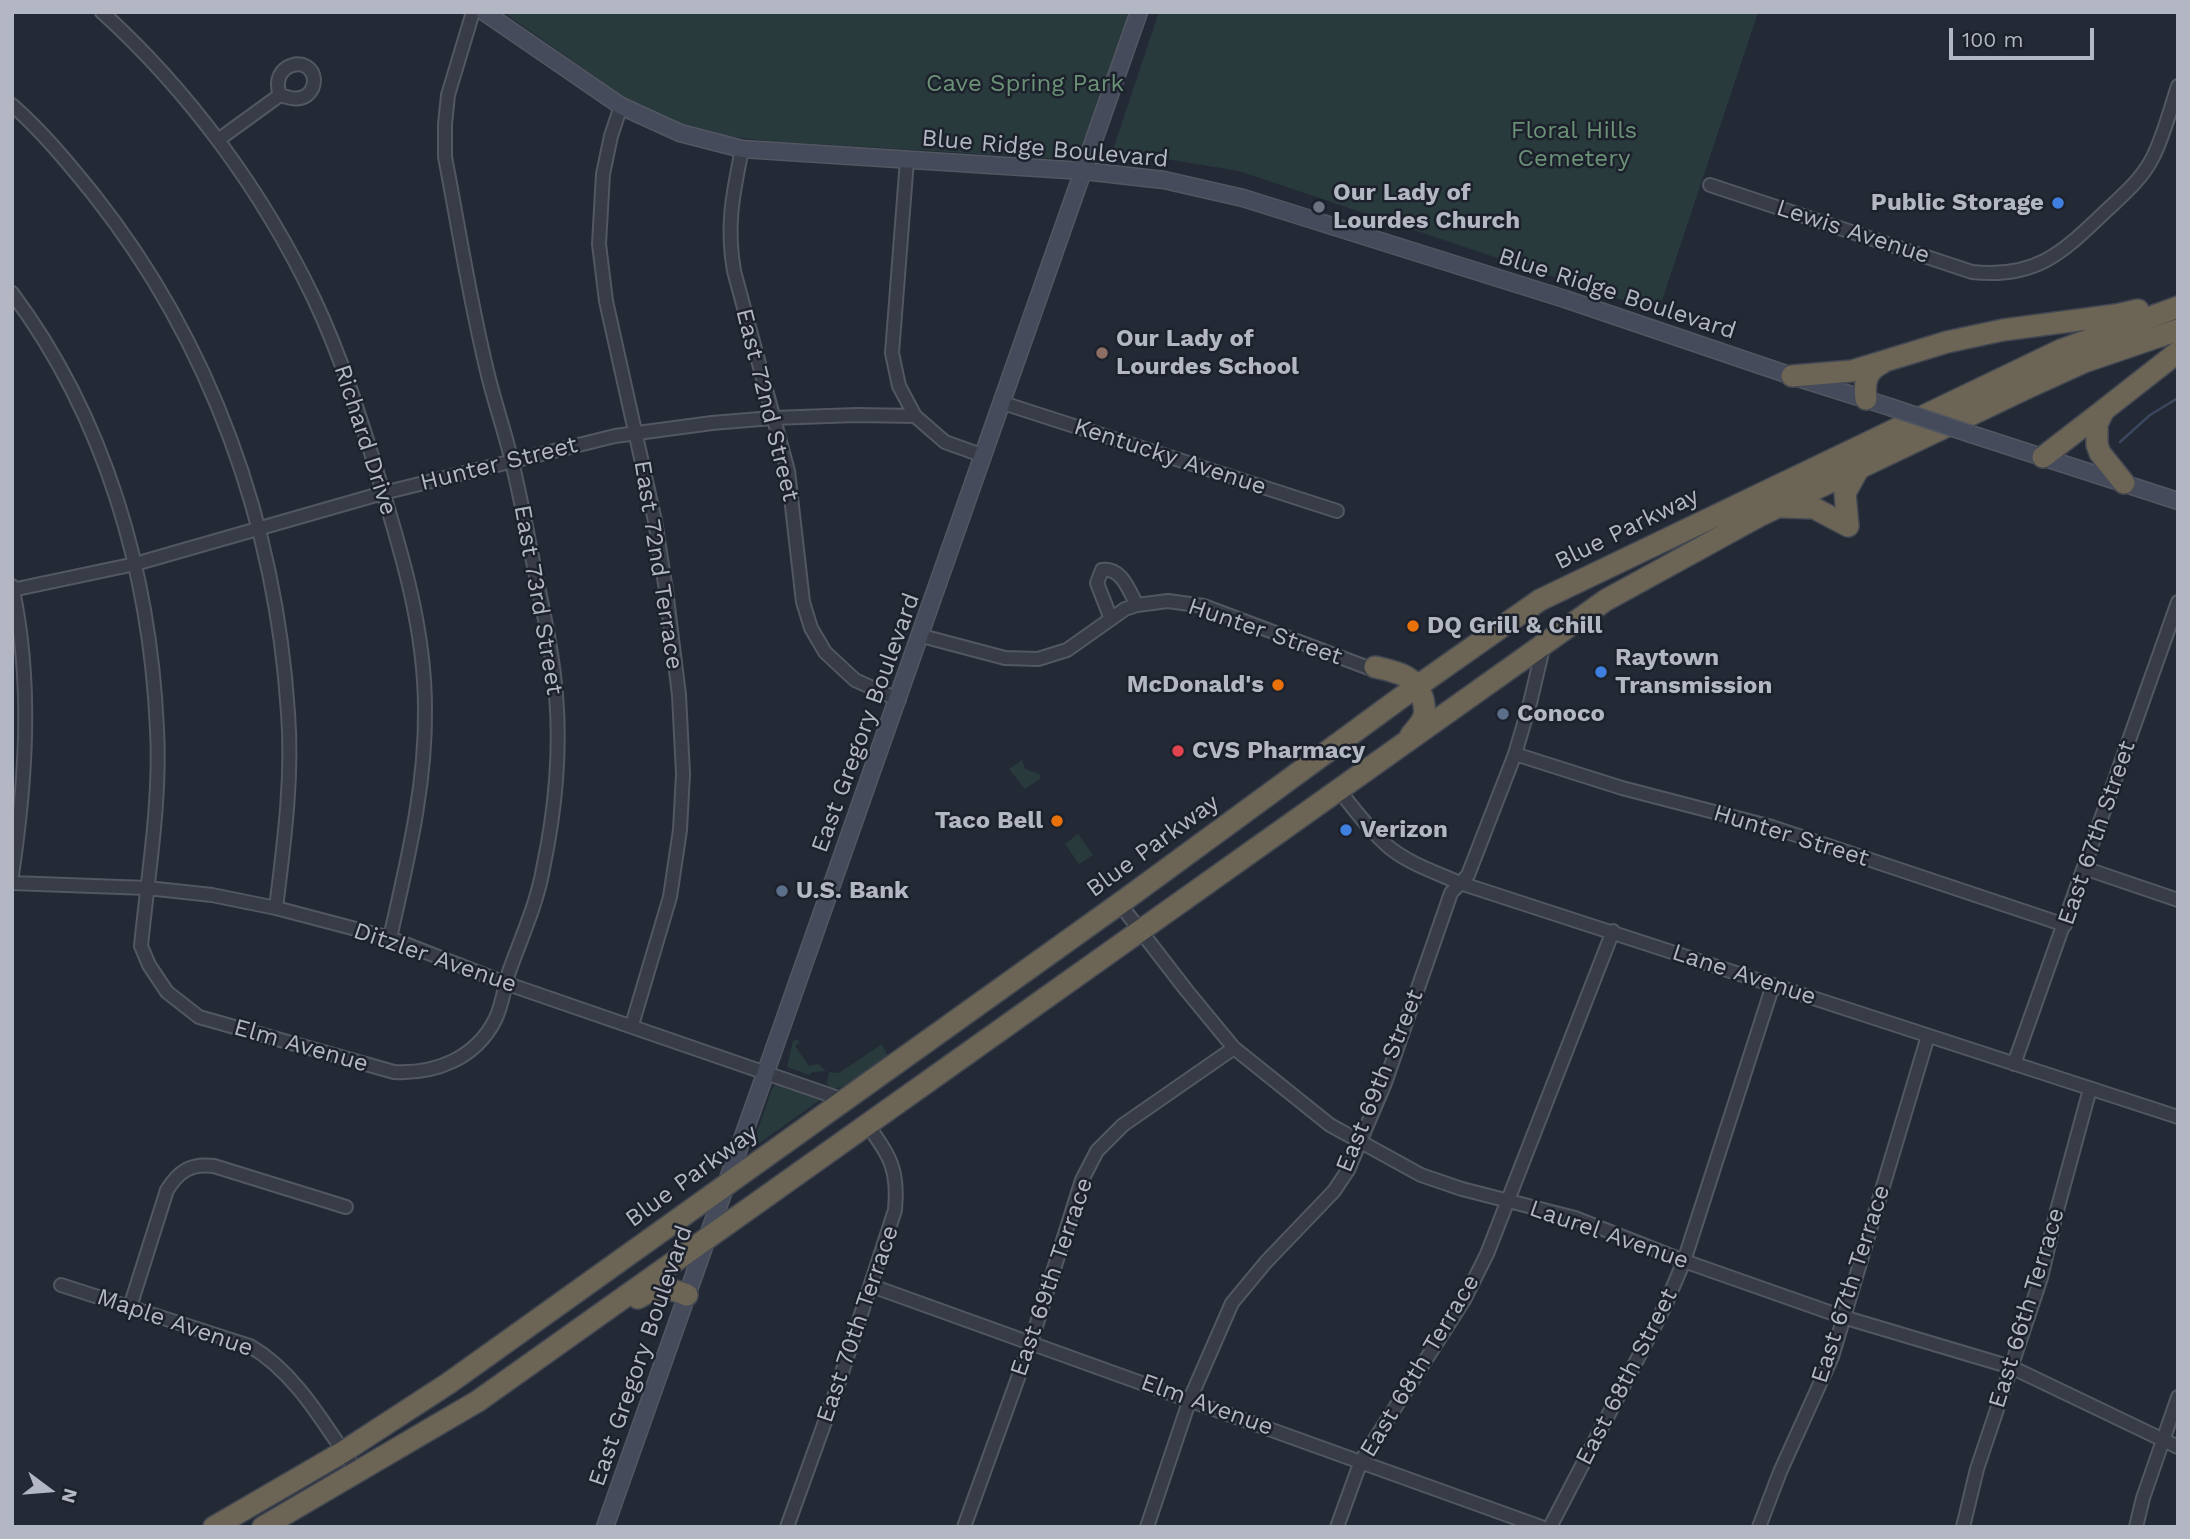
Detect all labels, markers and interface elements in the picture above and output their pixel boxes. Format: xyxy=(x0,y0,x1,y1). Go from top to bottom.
scale bar xyxy=(1952,14,2097,58)
text: 100 m xyxy=(1962,27,2024,52)
park label: Cave Spring Park xyxy=(926,70,1124,98)
park label: Floral Hills Cemetery xyxy=(1511,117,1637,173)
street label: Blue Ridge Boulevard xyxy=(920,124,1170,174)
place label: Our Lady of Lourdes Church xyxy=(1333,179,1520,235)
place label: Public Storage xyxy=(1871,189,2044,217)
street label: Lewis Avenue xyxy=(1773,194,1933,270)
marker: Public Storage xyxy=(2050,195,2066,211)
marker: Our Lady of Lourdes Church xyxy=(1311,199,1327,215)
street label: Blue Ridge Boulevard xyxy=(1495,242,1739,346)
street label: East 72nd Street xyxy=(729,306,805,504)
place label: Our Lady of Lourdes School xyxy=(1116,325,1299,381)
marker: Our Lady of Lourdes School xyxy=(1094,345,1110,361)
street label: Richard Drive xyxy=(327,361,403,519)
street label: Kentucky Avenue xyxy=(1070,412,1270,502)
street label: Hunter Street xyxy=(417,431,581,497)
street label: East 72nd Terrace xyxy=(627,458,689,672)
street label: Blue Parkway xyxy=(1550,482,1704,576)
street label: East 73rd Street xyxy=(507,503,569,697)
street label: East Gregory Boulevard xyxy=(806,589,926,857)
street label: Hunter Street xyxy=(1184,592,1346,672)
place label: DQ Grill & Chill xyxy=(1427,612,1602,640)
marker: DQ Grill & Chill xyxy=(1405,618,1421,634)
place label: Raytown Transmission xyxy=(1615,644,1772,700)
marker: Raytown Transmission xyxy=(1593,664,1609,680)
place label: McDonald's xyxy=(1127,671,1264,699)
marker: McDonald's xyxy=(1270,677,1286,693)
place label: Conoco xyxy=(1517,700,1605,728)
marker: Conoco xyxy=(1495,706,1511,722)
place label: CVS Pharmacy xyxy=(1192,737,1365,765)
street label: East 67th Street xyxy=(2052,737,2142,929)
marker: CVS Pharmacy xyxy=(1170,743,1186,759)
street label: Blue Parkway xyxy=(1081,788,1225,904)
street label: Hunter Street xyxy=(1710,799,1872,873)
place label: Taco Bell xyxy=(935,807,1043,835)
marker: Taco Bell xyxy=(1049,813,1065,829)
place label: Verizon xyxy=(1360,816,1448,844)
marker: Verizon xyxy=(1338,822,1354,838)
place label: U.S. Bank xyxy=(796,877,909,905)
marker: U.S. Bank xyxy=(774,883,790,899)
street label: Ditzler Avenue xyxy=(350,917,520,999)
street label: Lane Avenue xyxy=(1668,938,1820,1012)
street label: East 69th Street xyxy=(1330,985,1430,1177)
street label: Elm Avenue xyxy=(230,1013,372,1079)
street label: Blue Parkway xyxy=(620,1118,764,1234)
street label: East 69th Terrace xyxy=(1005,1174,1099,1380)
street label: East 67th Terrace xyxy=(1805,1181,1897,1387)
street label: Laurel Avenue xyxy=(1526,1194,1692,1276)
street label: East 66th Terrace xyxy=(1983,1204,2071,1412)
street label: East Gregory Boulevard xyxy=(583,1222,699,1490)
street label: East 70th Terrace xyxy=(811,1222,905,1426)
street label: East 68th Terrace xyxy=(1354,1269,1486,1463)
street label: Maple Avenue xyxy=(93,1283,257,1363)
street label: East 68th Street xyxy=(1570,1284,1684,1470)
street label: Elm Avenue xyxy=(1137,1368,1277,1442)
north arrow xyxy=(14,1455,84,1525)
text: N xyxy=(57,1486,83,1506)

